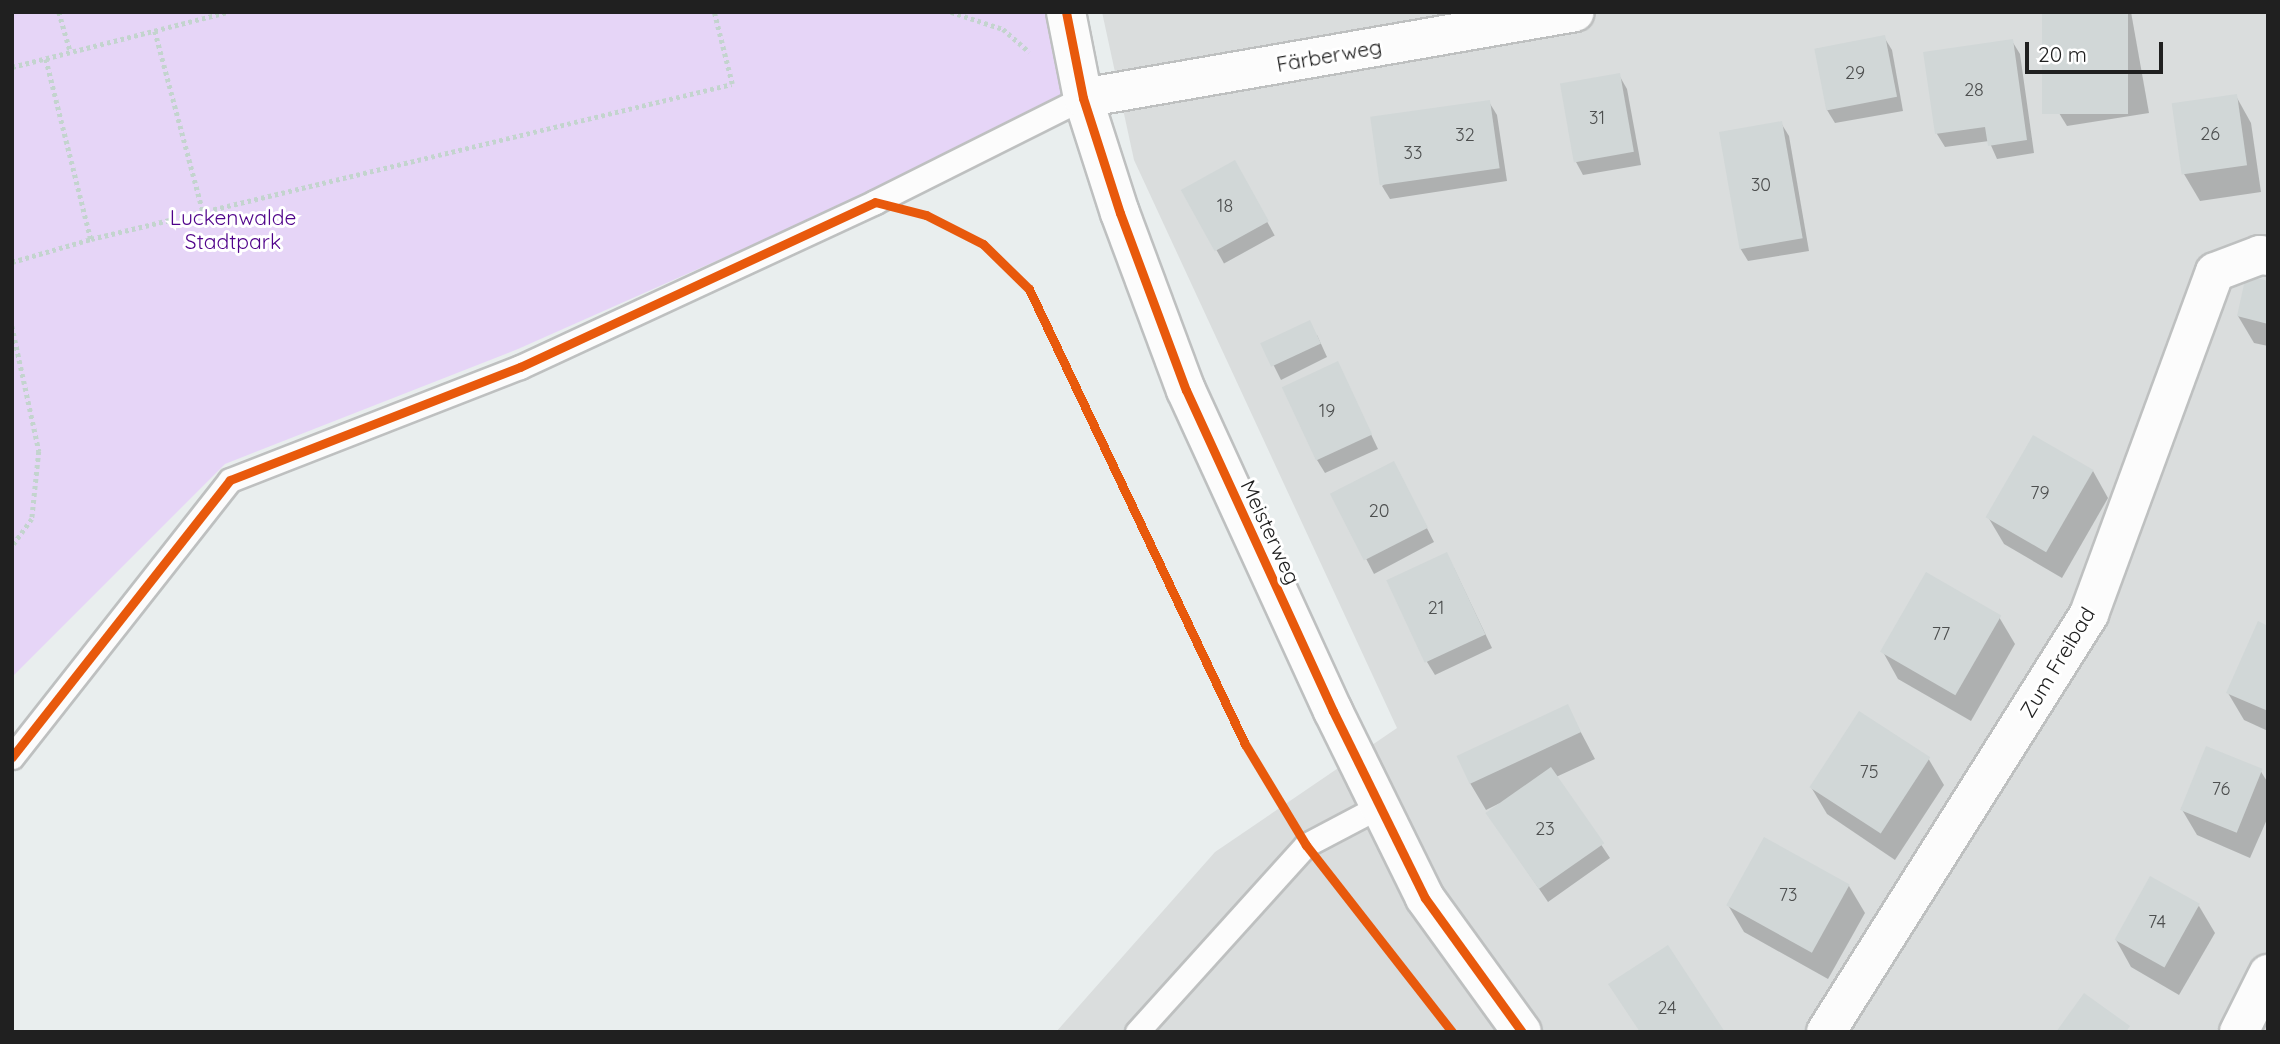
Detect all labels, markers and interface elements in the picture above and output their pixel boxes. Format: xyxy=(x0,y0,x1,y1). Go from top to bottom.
scale bar xyxy=(2028,28,2166,72)
street label: Färberweg xyxy=(1274,33,1384,77)
text: 20 m xyxy=(2038,41,2087,67)
house number: 29 xyxy=(1845,62,1865,84)
house number: 28 xyxy=(1964,79,1984,101)
house number: 31 xyxy=(1589,107,1605,129)
house number: 26 xyxy=(2200,123,2220,145)
house number: 32 xyxy=(1455,124,1475,146)
house number: 33 xyxy=(1404,142,1422,164)
house number: 30 xyxy=(1751,174,1771,196)
house number: 18 xyxy=(1217,195,1233,217)
park label: Luckenwalde Stadtpark xyxy=(170,204,296,254)
house number: 19 xyxy=(1319,400,1335,422)
street label: Meisterweg xyxy=(1236,476,1306,588)
house number: 79 xyxy=(2030,482,2050,504)
house number: 20 xyxy=(1369,500,1389,522)
house number: 21 xyxy=(1428,597,1444,619)
street label: Zum Freibad xyxy=(2014,602,2100,722)
house number: 77 xyxy=(1932,623,1950,645)
house number: 75 xyxy=(1859,761,1879,783)
house number: 76 xyxy=(2212,778,2230,800)
house number: 23 xyxy=(1535,818,1555,840)
house number: 73 xyxy=(1779,884,1797,906)
house number: 74 xyxy=(2148,911,2166,933)
house number: 24 xyxy=(1657,997,1677,1019)

